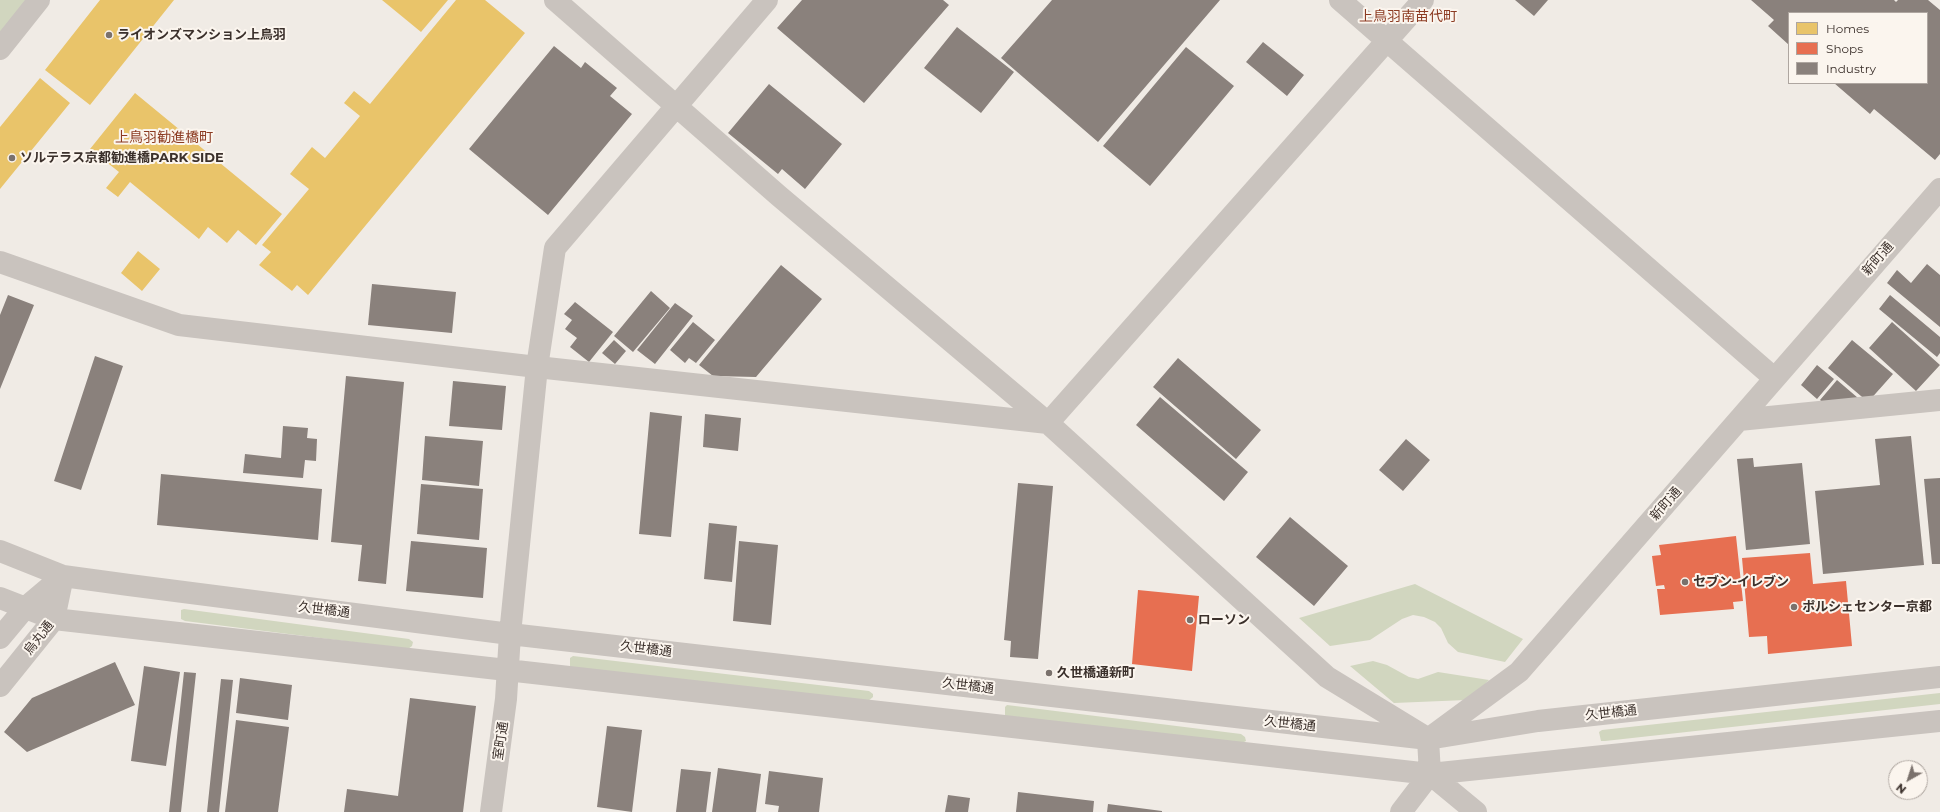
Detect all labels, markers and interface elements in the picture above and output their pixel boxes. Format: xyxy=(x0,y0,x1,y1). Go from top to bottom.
district label: 上鳥羽南苗代町 xyxy=(1359,9,1457,25)
legend xyxy=(1788,12,1928,84)
text: Homes xyxy=(1826,21,1869,36)
place label: ライオンズマンション上鳥羽 xyxy=(117,27,286,43)
marker: ライオンズマンション上鳥羽 xyxy=(104,30,114,40)
text: Shops xyxy=(1826,41,1863,56)
text: Industry xyxy=(1826,61,1876,76)
district label: 上鳥羽勧進橋町 xyxy=(115,130,213,146)
place label: ソルテラス京都勧進橋PARK SIDE xyxy=(20,150,224,166)
marker: ソルテラス京都勧進橋PARK SIDE xyxy=(7,153,17,163)
street label: 新町通 xyxy=(1859,239,1897,279)
street label: 新町通 xyxy=(1647,484,1685,524)
place label: セブン-イレブン xyxy=(1693,574,1789,590)
marker: セブン-イレブン xyxy=(1680,577,1690,587)
street label: 久世橋通 xyxy=(297,599,351,621)
place label: ポルシェセンター京都 xyxy=(1802,599,1932,615)
marker: ポルシェセンター京都 xyxy=(1789,602,1799,612)
place label: ローソン xyxy=(1198,612,1250,628)
marker: ローソン xyxy=(1185,615,1195,625)
street label: 烏丸通 xyxy=(21,618,57,658)
street label: 久世橋通 xyxy=(619,638,673,660)
place label: 久世橋通新町 xyxy=(1057,665,1135,681)
marker: 久世橋通新町 xyxy=(1044,668,1054,678)
street label: 久世橋通 xyxy=(941,675,995,697)
street label: 久世橋通 xyxy=(1584,703,1638,723)
street label: 久世橋通 xyxy=(1263,714,1317,734)
street label: 室町通 xyxy=(491,721,511,761)
north arrow xyxy=(1888,760,1928,800)
text: N xyxy=(1893,780,1909,797)

